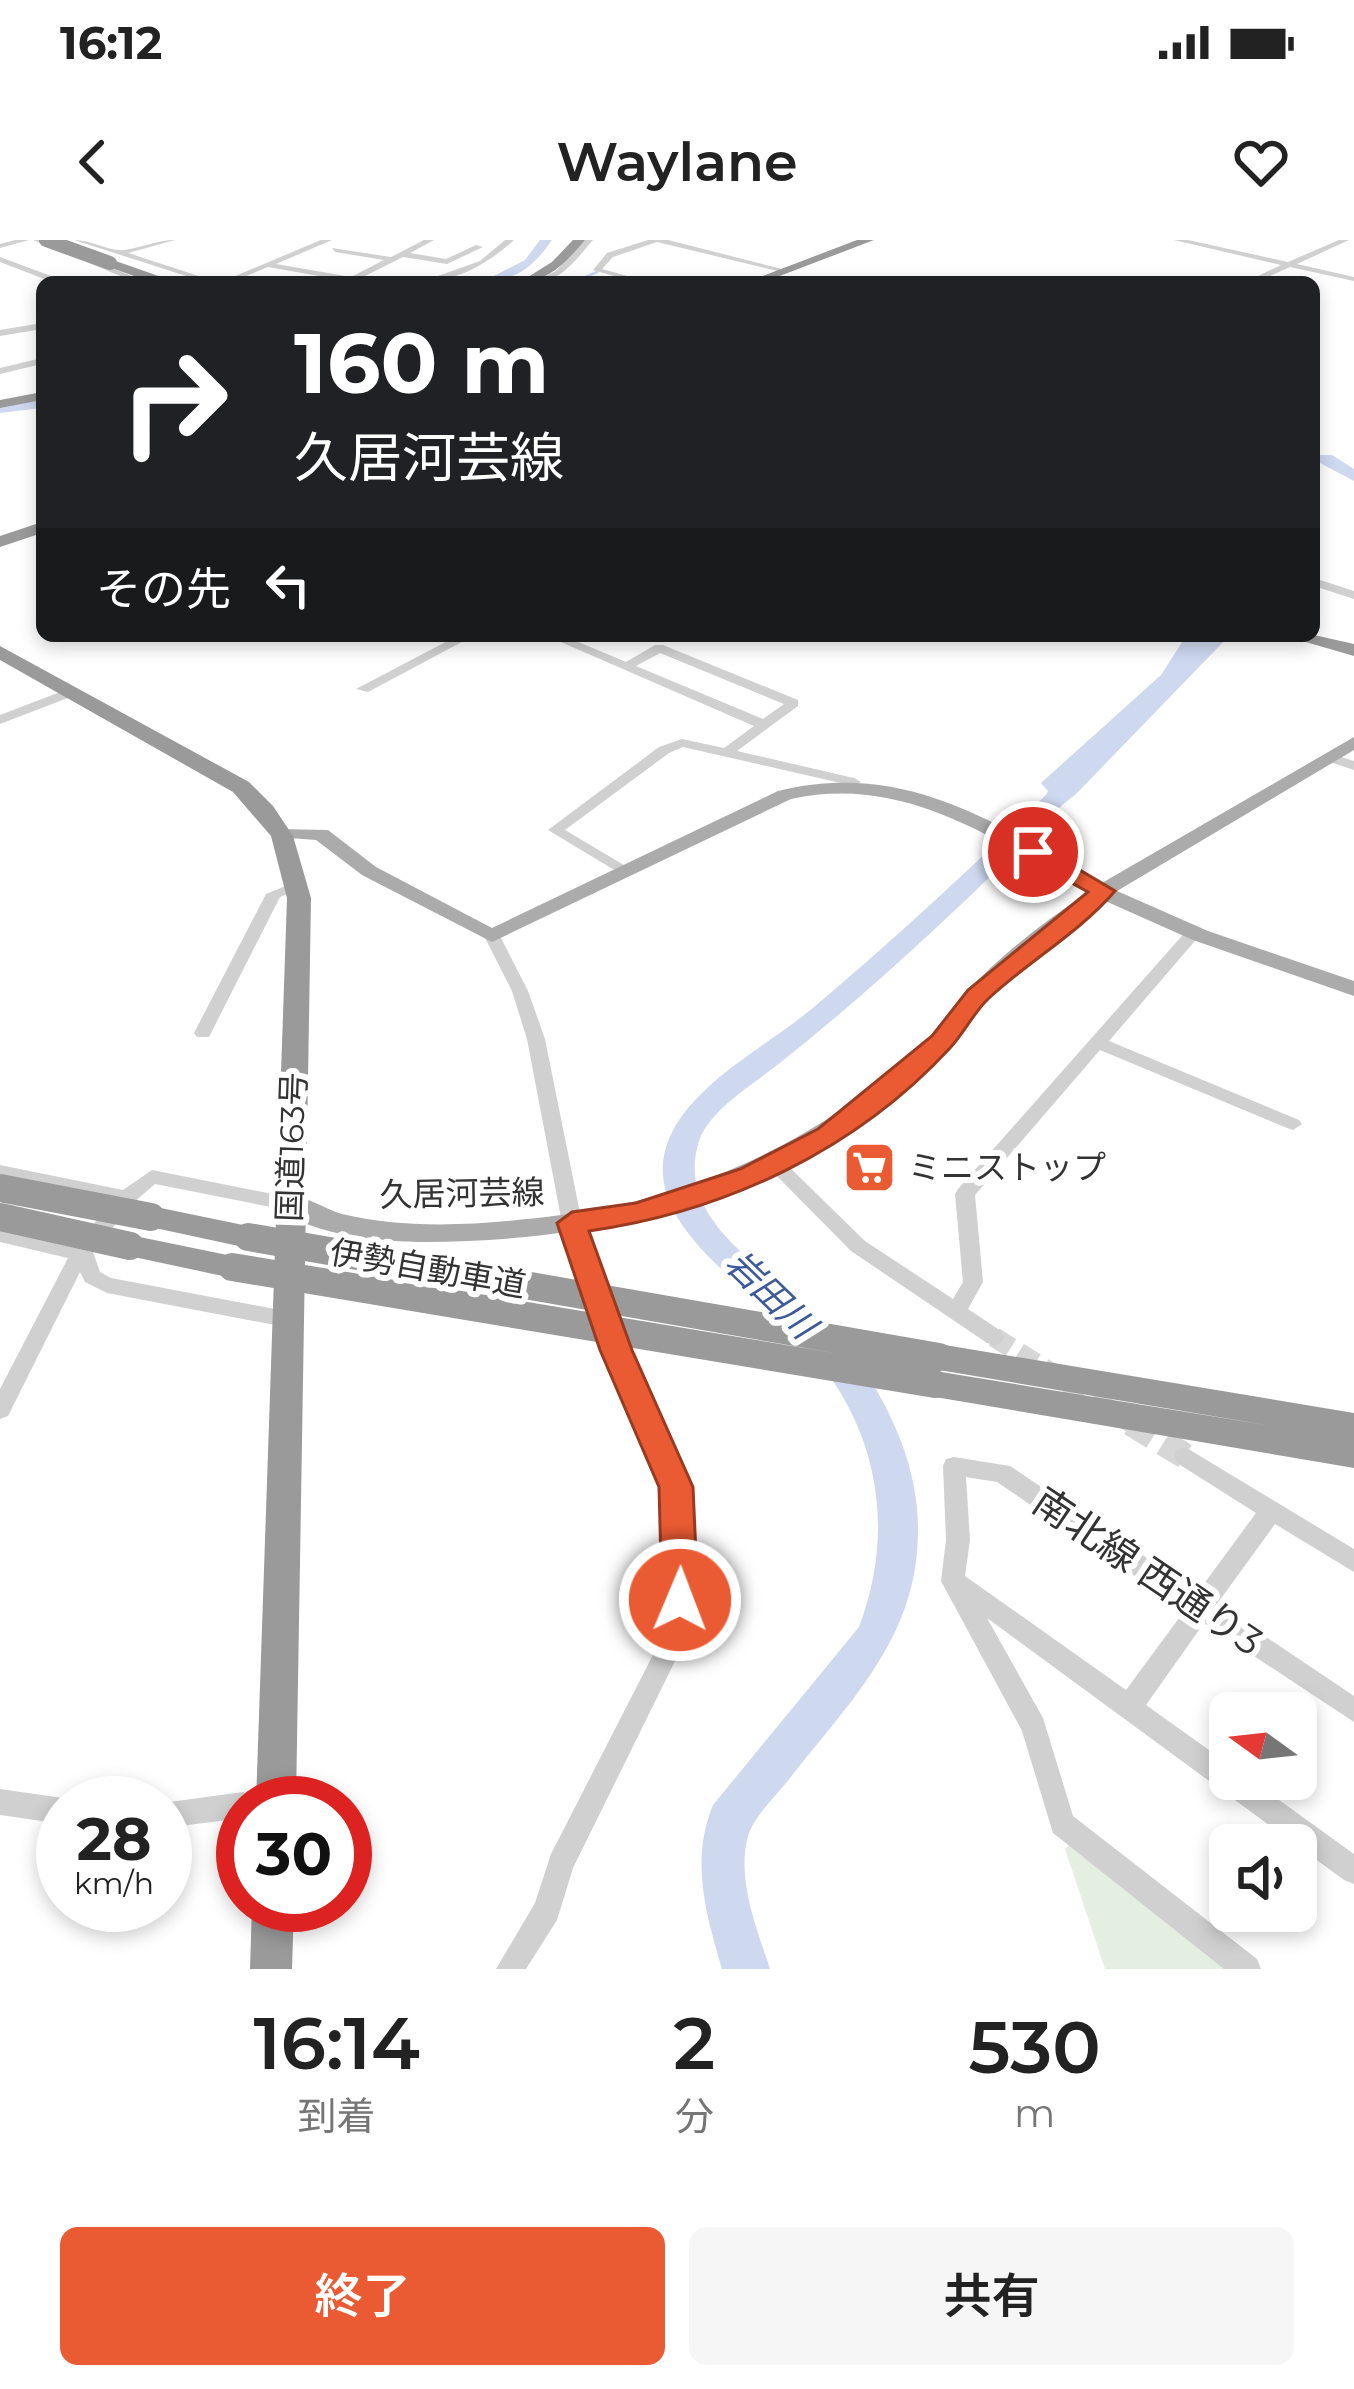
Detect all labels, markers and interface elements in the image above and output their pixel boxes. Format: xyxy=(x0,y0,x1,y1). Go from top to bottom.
text: 16:12 xyxy=(60,15,162,70)
icon: back xyxy=(60,129,126,195)
text: Waylane xyxy=(556,129,798,195)
icon: heart xyxy=(1228,129,1294,195)
text: 160 m xyxy=(294,312,549,414)
icon: right xyxy=(96,324,252,480)
text: 久居河芸線 xyxy=(294,425,564,491)
icon: left xyxy=(255,552,321,618)
text: その先 xyxy=(96,561,231,616)
pin xyxy=(982,801,1084,903)
icon: arrive xyxy=(1000,819,1066,885)
street label: 国道163号 xyxy=(268,1072,314,1222)
supermarket icon: ミニストップ xyxy=(841,1139,897,1195)
place label: ミニストップ xyxy=(908,1147,1106,1187)
street label: 久居河芸線 xyxy=(379,1172,545,1214)
street label: 伊勢自動車道 xyxy=(327,1231,529,1305)
water label: 岩田川 xyxy=(717,1241,828,1350)
street label: 南北線 西通り3 xyxy=(1024,1477,1272,1665)
position arrow xyxy=(617,1537,743,1663)
north arrow xyxy=(1209,1692,1317,1800)
map controls xyxy=(1209,1692,1317,1932)
speed limit sign: 30 xyxy=(216,1776,372,1932)
text: 28 xyxy=(77,1802,152,1875)
button: sound xyxy=(1209,1824,1317,1932)
text: km/h xyxy=(74,1865,154,1902)
text: 16:14 xyxy=(253,1999,420,2087)
text: 2 xyxy=(673,1999,715,2087)
text: 530 xyxy=(969,2003,1101,2091)
text: m xyxy=(1014,2089,1055,2137)
text: 到着 xyxy=(298,2092,376,2140)
text: 分 xyxy=(675,2092,714,2140)
button: 終了 xyxy=(60,2227,665,2365)
button: 共有 xyxy=(689,2227,1294,2365)

